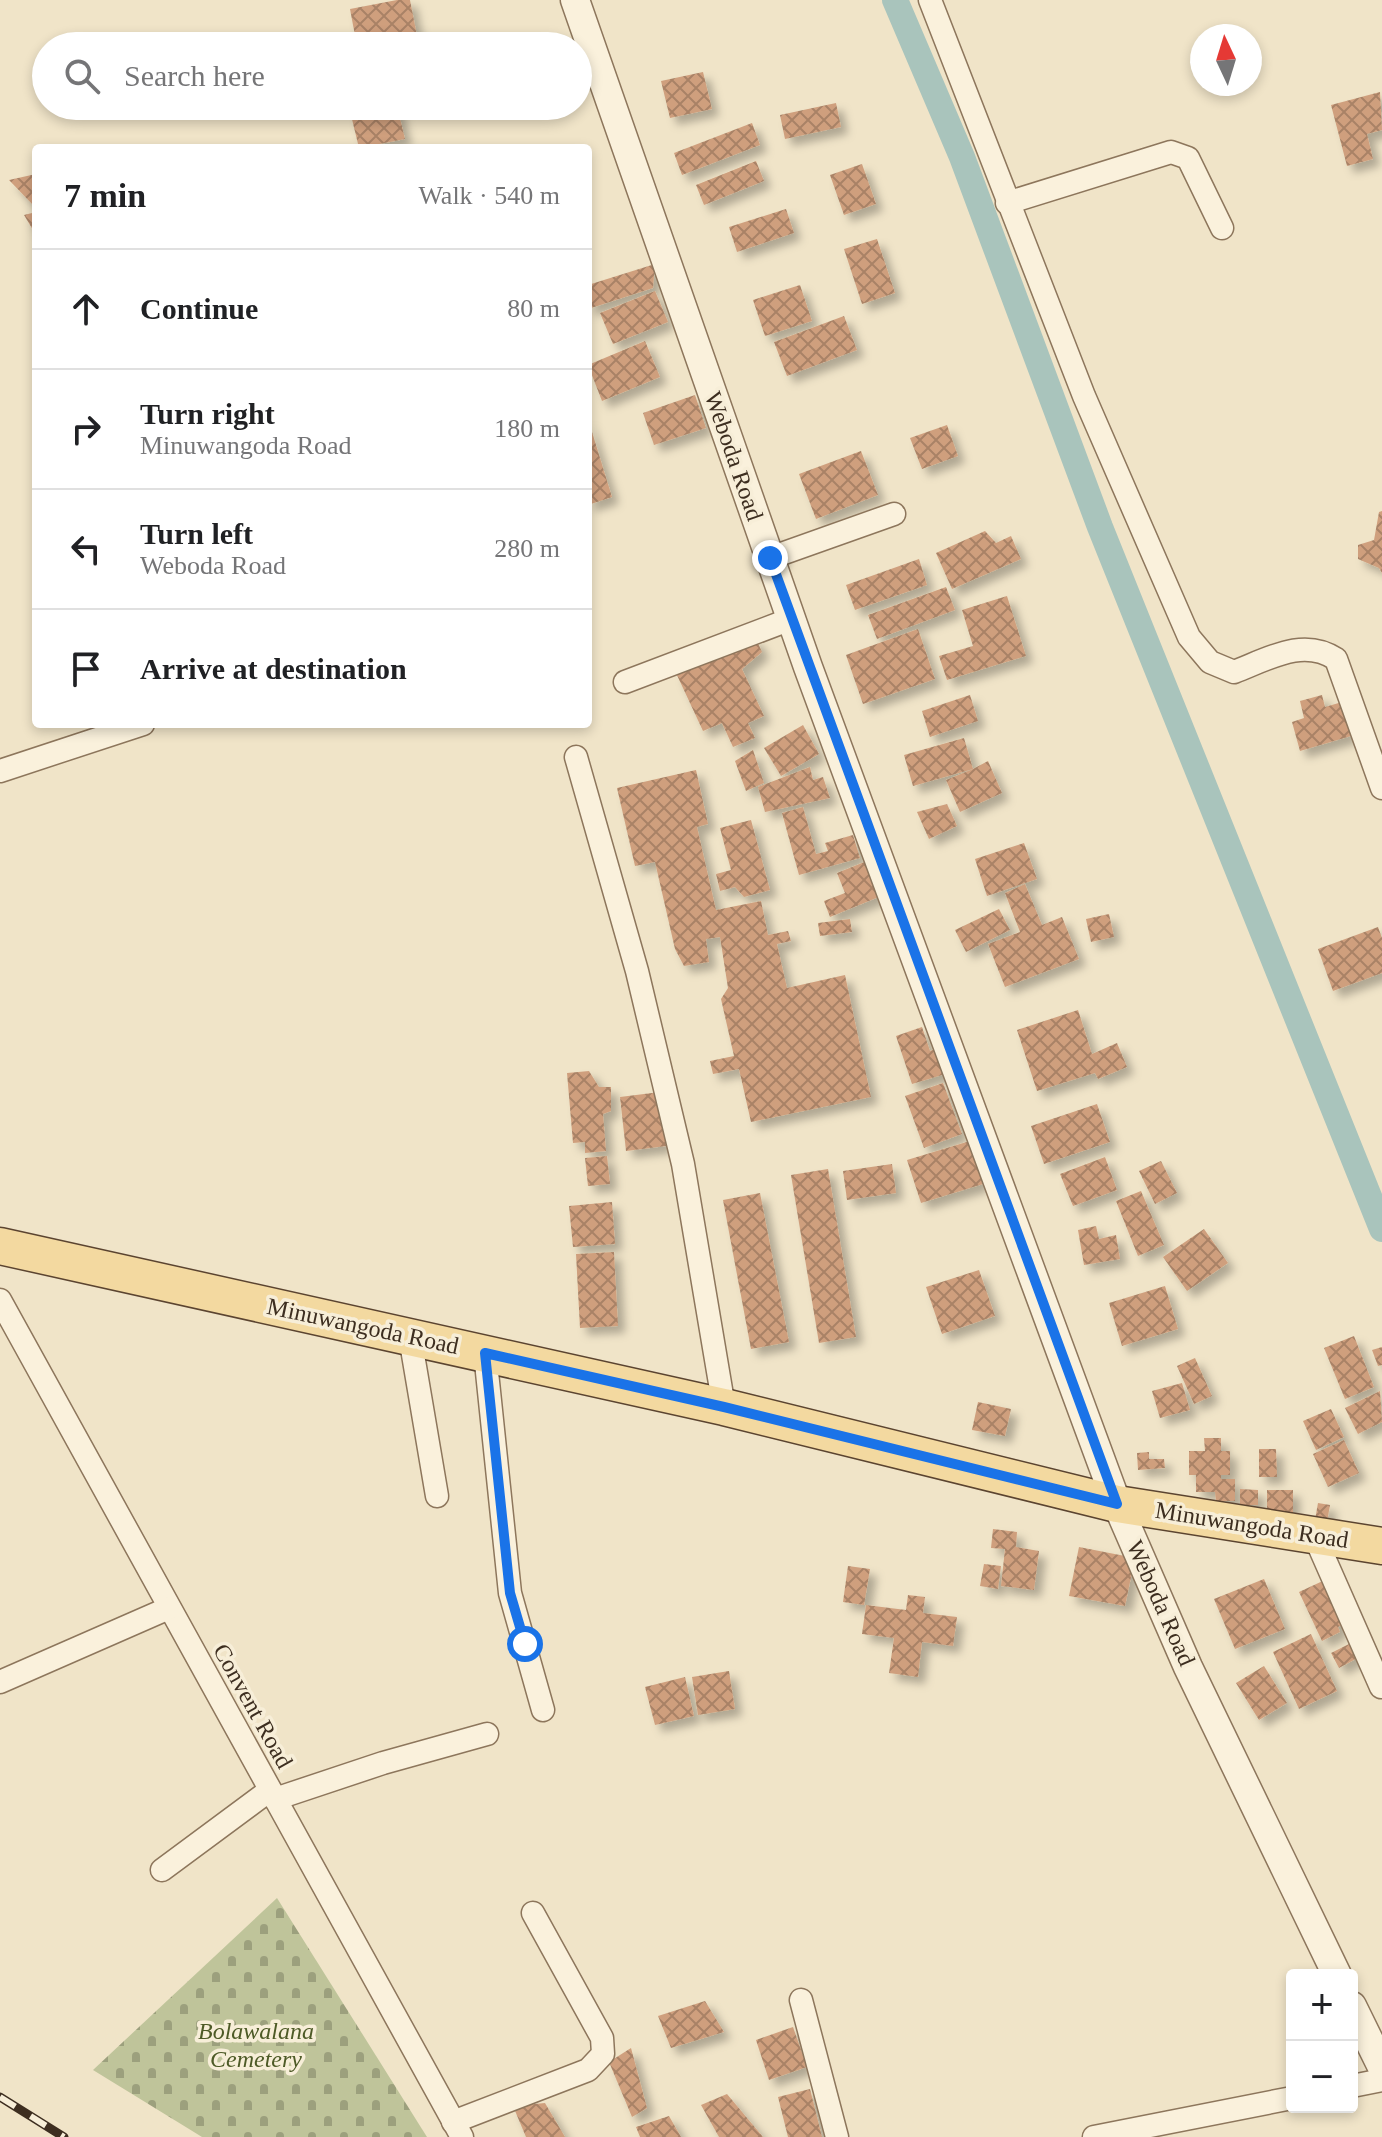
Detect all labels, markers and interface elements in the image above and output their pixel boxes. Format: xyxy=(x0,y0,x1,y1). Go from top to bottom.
north arrow xyxy=(1190,24,1262,96)
search box xyxy=(32,32,592,120)
icon: search xyxy=(60,54,104,98)
text: Search here xyxy=(124,59,265,92)
text: 7 min xyxy=(64,177,146,214)
text: Walk · 540 m xyxy=(418,181,560,210)
icon: ahead xyxy=(64,287,108,331)
text: Continue xyxy=(140,292,258,325)
text: 80 m xyxy=(507,294,560,323)
street label: Weboda Road xyxy=(700,388,768,524)
text: Turn right xyxy=(140,397,275,430)
icon: right xyxy=(64,407,108,451)
text: 180 m xyxy=(494,414,560,443)
text: Minuwangoda Road xyxy=(140,431,352,460)
text: Turn left xyxy=(140,517,253,550)
icon: left xyxy=(64,527,108,571)
text: 280 m xyxy=(494,534,560,563)
route end xyxy=(752,540,788,576)
text: Weboda Road xyxy=(140,551,286,580)
icon: arrive xyxy=(64,647,108,691)
text: Arrive at destination xyxy=(140,652,407,685)
street label: Minuwangoda Road xyxy=(265,1293,461,1359)
street label: Minuwangoda Road xyxy=(1154,1497,1350,1553)
street label: Weboda Road xyxy=(1122,1536,1200,1670)
route start xyxy=(507,1626,543,1662)
street label: Convent Road xyxy=(208,1639,298,1773)
map controls xyxy=(1286,1969,1358,2113)
button: + xyxy=(1286,1969,1358,2041)
park label: Bolawalana Cemetery xyxy=(198,2018,314,2072)
button: − xyxy=(1286,2041,1358,2113)

